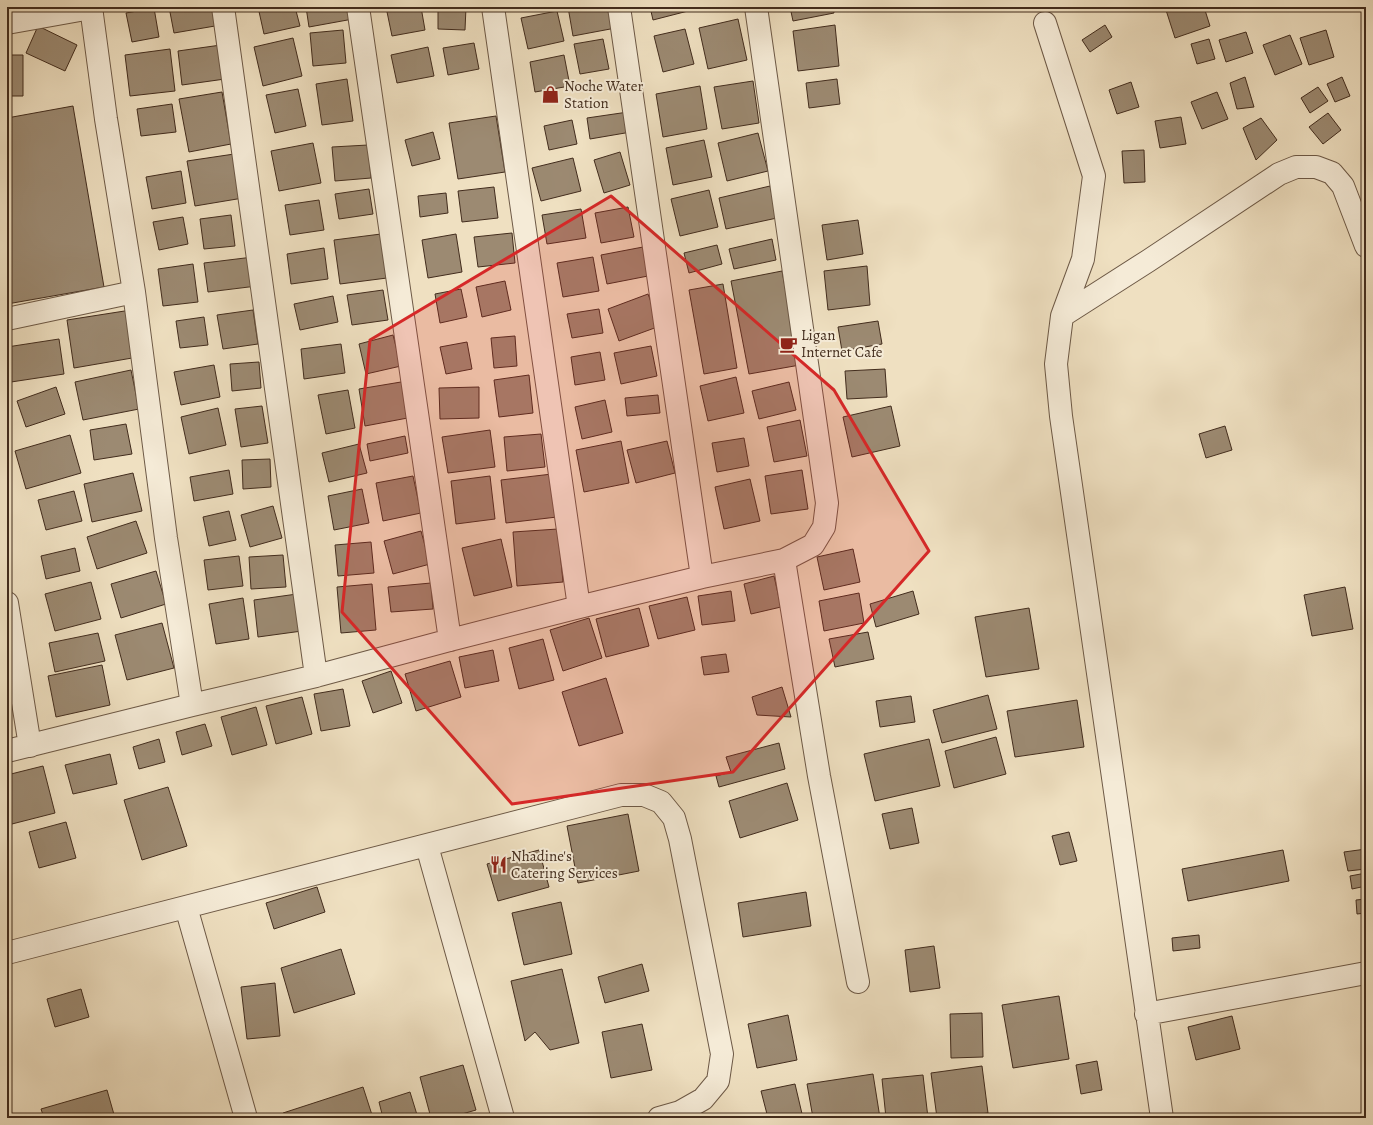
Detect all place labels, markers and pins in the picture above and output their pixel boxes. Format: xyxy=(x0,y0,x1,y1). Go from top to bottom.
place label: Noche Water Station xyxy=(564,76,643,113)
shop icon: Noche Water Station xyxy=(541,85,561,105)
place label: Ligan Internet Cafe xyxy=(801,325,883,362)
cafe icon: Ligan Internet Cafe xyxy=(778,334,798,354)
place label: Nhadine's Catering Services xyxy=(511,846,618,883)
restaurant icon: Nhadine's Catering Services xyxy=(488,855,508,875)

